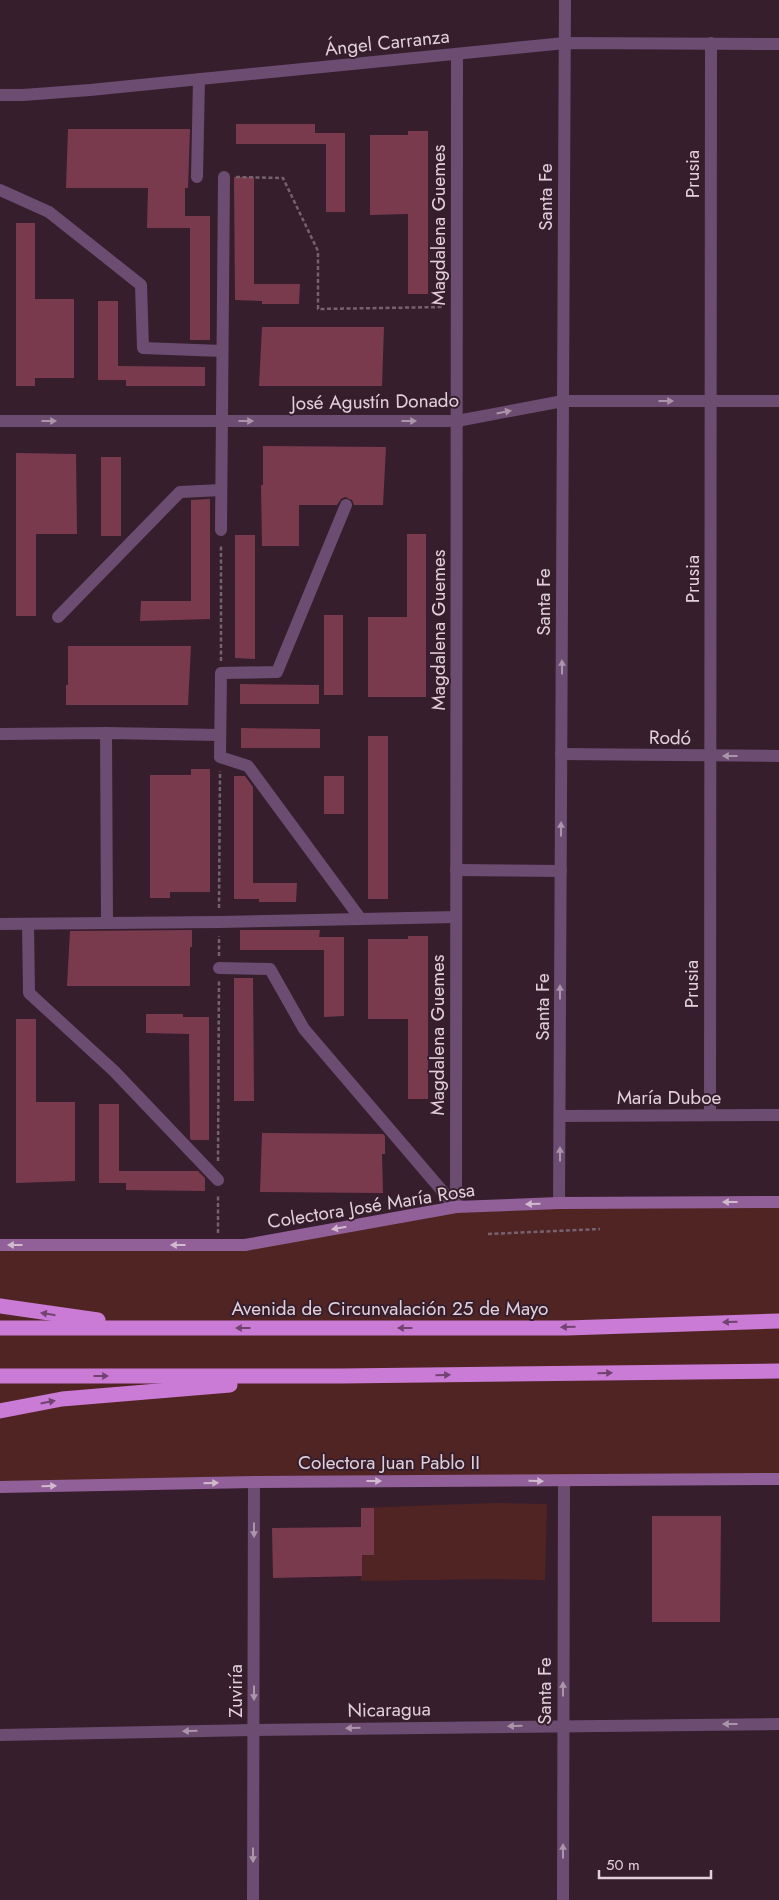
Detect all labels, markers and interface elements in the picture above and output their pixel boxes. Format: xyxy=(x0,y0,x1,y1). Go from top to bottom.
street label: Ángel Carranza xyxy=(323,23,451,62)
street label: Magdalena Guemes xyxy=(425,144,452,306)
street label: Prusia xyxy=(679,150,706,198)
street label: Santa Fe xyxy=(532,163,559,231)
street label: José Agustín Donado xyxy=(288,387,459,417)
one-way arrow xyxy=(658,397,674,405)
one-way arrow xyxy=(497,408,512,416)
one-way arrow xyxy=(41,417,57,425)
one-way arrow xyxy=(238,417,254,425)
one-way arrow xyxy=(401,417,417,425)
street label: Magdalena Guemes xyxy=(425,549,452,711)
street label: Prusia xyxy=(679,555,706,603)
street label: Santa Fe xyxy=(530,568,557,636)
one-way arrow xyxy=(558,659,566,675)
street label: Rodó xyxy=(649,724,691,751)
one-way arrow xyxy=(722,752,738,760)
one-way arrow xyxy=(557,821,565,837)
street label: Magdalena Guemes xyxy=(424,954,451,1116)
street label: Prusia xyxy=(678,960,705,1008)
street label: Santa Fe xyxy=(529,973,556,1041)
one-way arrow xyxy=(556,984,564,1000)
street label: María Duboe xyxy=(617,1084,722,1111)
one-way arrow xyxy=(556,1146,564,1162)
street label: Colectora José María Rosa xyxy=(265,1176,477,1235)
one-way arrow xyxy=(722,1198,738,1206)
one-way arrow xyxy=(525,1200,541,1208)
one-way arrow xyxy=(331,1225,347,1233)
one-way arrow xyxy=(7,1241,23,1249)
one-way arrow xyxy=(170,1241,186,1249)
street label: Avenida de Circunvalación 25 de Mayo xyxy=(232,1295,548,1322)
one-way arrow xyxy=(40,1309,56,1317)
one-way arrow xyxy=(722,1319,738,1327)
one-way arrow xyxy=(235,1324,251,1332)
one-way arrow xyxy=(397,1324,413,1332)
one-way arrow xyxy=(560,1324,576,1332)
one-way arrow xyxy=(597,1369,613,1377)
one-way arrow xyxy=(435,1371,451,1379)
one-way arrow xyxy=(93,1372,109,1380)
one-way arrow xyxy=(40,1397,56,1405)
street label: Colectora Juan Pablo II xyxy=(298,1449,480,1476)
one-way arrow xyxy=(366,1477,382,1485)
one-way arrow xyxy=(528,1477,544,1485)
one-way arrow xyxy=(203,1478,219,1486)
one-way arrow xyxy=(41,1482,57,1490)
one-way arrow xyxy=(250,1523,258,1539)
street label: Santa Fe xyxy=(531,1657,558,1725)
street label: Zuviría xyxy=(222,1664,249,1718)
one-way arrow xyxy=(559,1681,567,1697)
one-way arrow xyxy=(250,1685,258,1701)
street label: Nicaragua xyxy=(347,1695,431,1724)
one-way arrow xyxy=(722,1720,738,1728)
one-way arrow xyxy=(507,1722,523,1730)
one-way arrow xyxy=(345,1724,361,1732)
one-way arrow xyxy=(182,1727,198,1735)
one-way arrow xyxy=(559,1843,567,1859)
one-way arrow xyxy=(249,1848,257,1864)
scale bar xyxy=(599,1848,712,1880)
text: 50 m xyxy=(606,1854,640,1876)

